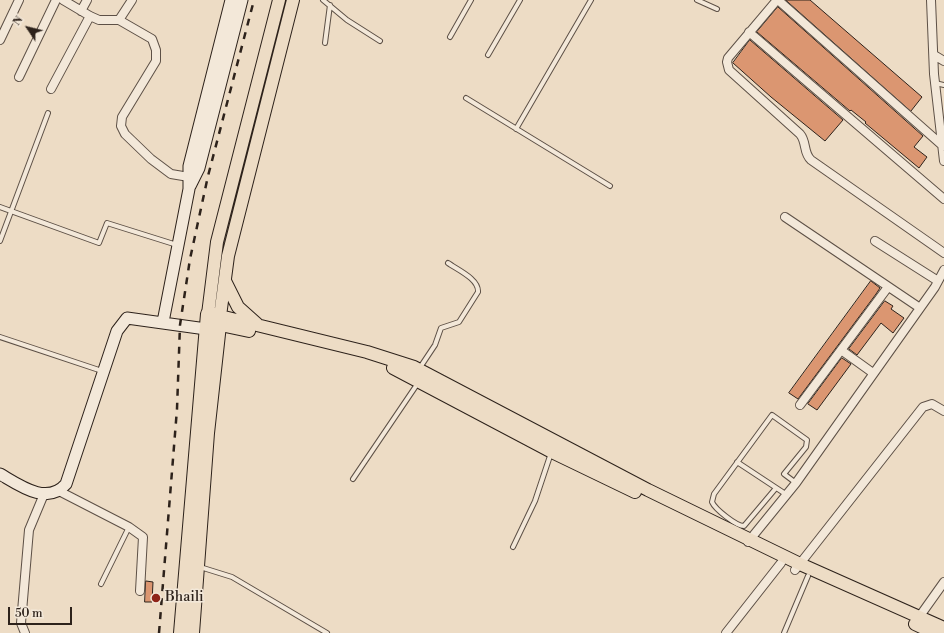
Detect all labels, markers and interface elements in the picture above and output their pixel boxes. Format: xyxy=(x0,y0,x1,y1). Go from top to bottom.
north arrow xyxy=(8,8,48,48)
text: N xyxy=(10,14,26,29)
place label: Bhaili xyxy=(165,590,204,606)
marker: Bhaili xyxy=(150,592,162,604)
scale bar xyxy=(10,599,74,625)
text: 50 m xyxy=(15,606,43,621)

